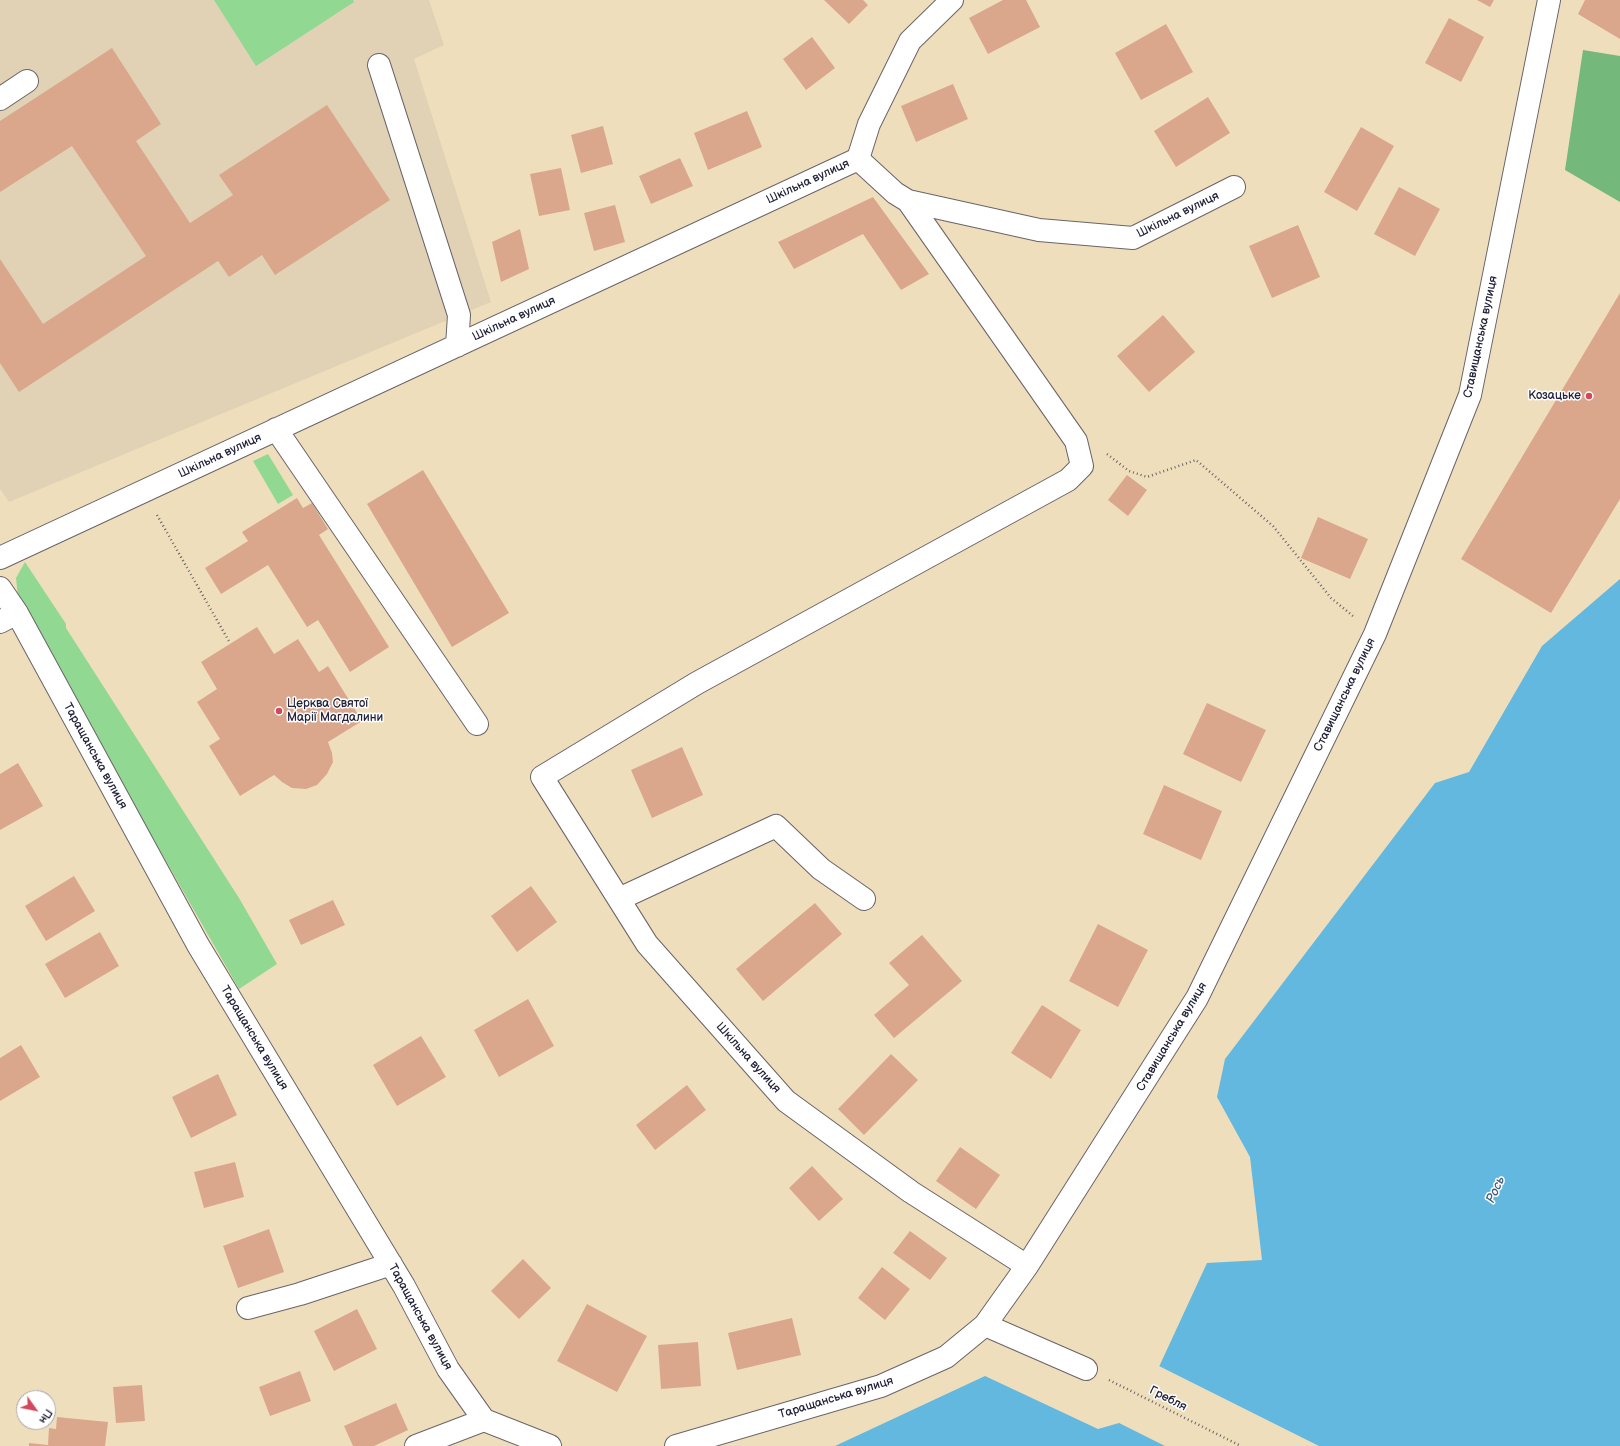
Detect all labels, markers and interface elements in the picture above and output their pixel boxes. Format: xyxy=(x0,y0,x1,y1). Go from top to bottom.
street label: Шкільна вулиця xyxy=(764,156,852,208)
street label: Шкільна вулиця xyxy=(1134,189,1222,241)
street label: Ставищанська вулиця xyxy=(1461,275,1501,399)
street label: Шкільна вулиця xyxy=(470,293,558,345)
place label: Козацьке xyxy=(1528,389,1581,403)
marker: Козацьке xyxy=(1584,391,1594,401)
street label: Шкільна вулиця xyxy=(176,430,264,482)
street label: Ставищанська вулиця xyxy=(1311,636,1379,754)
place label: Церква Святої Марії Магдалини xyxy=(287,697,383,725)
street label: Таращанська вулиця xyxy=(60,700,130,812)
marker: Церква Святої Марії Магдалини xyxy=(274,706,284,716)
street label: Ставищанська вулиця xyxy=(1134,980,1210,1094)
street label: Таращанська вулиця xyxy=(217,983,291,1093)
street label: Шкільна вулиця xyxy=(713,1020,783,1096)
water label: Рось xyxy=(1483,1174,1509,1206)
street label: Таращанська вулиця xyxy=(385,1261,455,1373)
street label: Таращанська вулиця xyxy=(777,1374,895,1422)
street label: Гребля xyxy=(1147,1383,1189,1415)
north arrow xyxy=(16,1390,56,1430)
text: Пн xyxy=(36,1407,55,1426)

